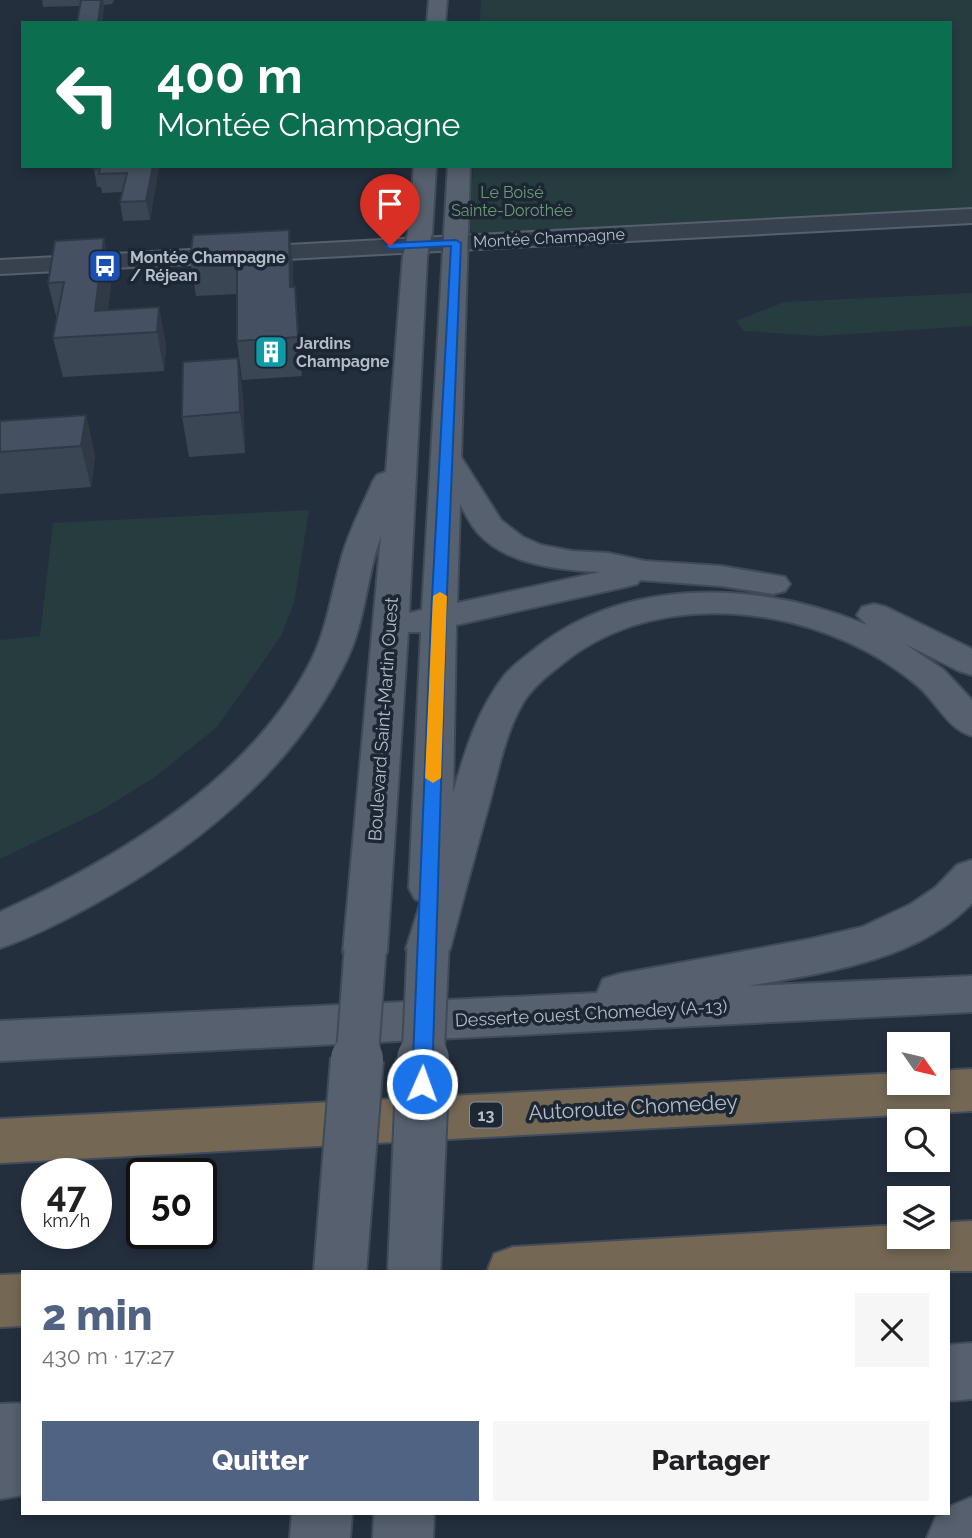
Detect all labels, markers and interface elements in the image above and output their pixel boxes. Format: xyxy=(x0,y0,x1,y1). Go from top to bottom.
text: 400 m xyxy=(157,47,303,104)
icon: left xyxy=(42,49,133,140)
text: Montée Champagne xyxy=(157,106,460,143)
pin xyxy=(360,174,420,246)
park label: Le Boisé Sainte-Dorothée xyxy=(451,183,573,220)
icon: arrive xyxy=(371,185,409,223)
street label: Montée Champagne xyxy=(473,225,625,251)
bus stop icon: Montée Champagne / Réjean xyxy=(86,247,124,285)
place label: Montée Champagne / Réjean xyxy=(130,248,286,285)
building icon: Jardins Champagne xyxy=(252,333,290,371)
place label: Jardins Champagne xyxy=(296,334,390,371)
street label: Boulevard Saint-Martin Ouest xyxy=(364,596,402,842)
street label: Desserte ouest Chomedey (A-13) xyxy=(454,995,728,1031)
north arrow xyxy=(887,1032,950,1096)
map controls xyxy=(887,1032,950,1249)
position arrow xyxy=(385,1047,459,1121)
street label: Autoroute Chomedey xyxy=(528,1089,738,1125)
road number: 13 xyxy=(470,1102,502,1128)
button: search xyxy=(887,1109,950,1172)
speed limit sign: 50 xyxy=(126,1158,217,1249)
text: 47 xyxy=(47,1174,86,1215)
button: layers xyxy=(887,1186,950,1249)
text: km/h xyxy=(43,1210,90,1231)
text: 2 min xyxy=(42,1291,152,1340)
button: close xyxy=(855,1293,929,1367)
text: 430 m · 17:27 xyxy=(42,1342,175,1369)
button: Quitter xyxy=(42,1421,479,1501)
button: Partager xyxy=(493,1421,929,1501)

